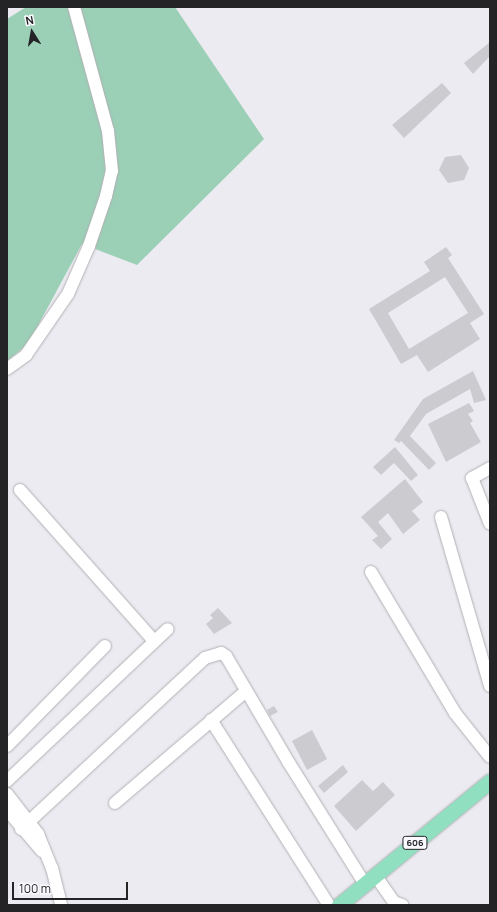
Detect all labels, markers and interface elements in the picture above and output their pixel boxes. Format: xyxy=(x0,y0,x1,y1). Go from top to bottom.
north arrow xyxy=(12,12,52,52)
text: N xyxy=(24,12,35,28)
road number: 606 xyxy=(402,836,428,850)
scale bar xyxy=(14,874,130,900)
text: 100 m xyxy=(19,880,51,897)

